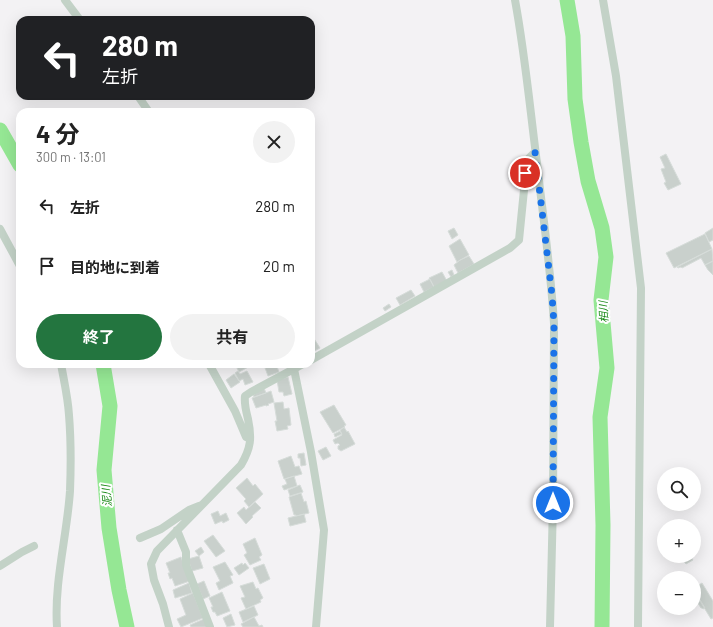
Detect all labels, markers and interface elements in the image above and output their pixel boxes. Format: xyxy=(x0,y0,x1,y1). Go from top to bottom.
text: 280 m xyxy=(102,28,178,62)
icon: left xyxy=(36,32,88,84)
text: 左折 xyxy=(102,65,138,87)
text: 4 分 xyxy=(36,119,79,148)
button: close xyxy=(253,121,295,163)
text: 300 m · 13:01 xyxy=(36,149,106,165)
pin xyxy=(508,156,542,190)
icon: arrive xyxy=(514,162,536,184)
icon: left xyxy=(36,195,58,217)
text: 280 m xyxy=(255,197,295,215)
text: 左折 xyxy=(70,198,100,216)
icon: arrive xyxy=(36,255,58,277)
text: 20 m xyxy=(263,257,295,275)
text: 目的地に到着 xyxy=(70,258,160,276)
water label: 相川 xyxy=(596,300,610,323)
button: 終了 xyxy=(36,314,162,360)
button: 共有 xyxy=(170,314,295,360)
map controls xyxy=(657,467,701,615)
button: search xyxy=(657,467,701,511)
position arrow xyxy=(532,482,574,524)
water label: 泥川 xyxy=(98,483,113,508)
button: + xyxy=(657,519,701,563)
button: − xyxy=(657,571,701,615)

